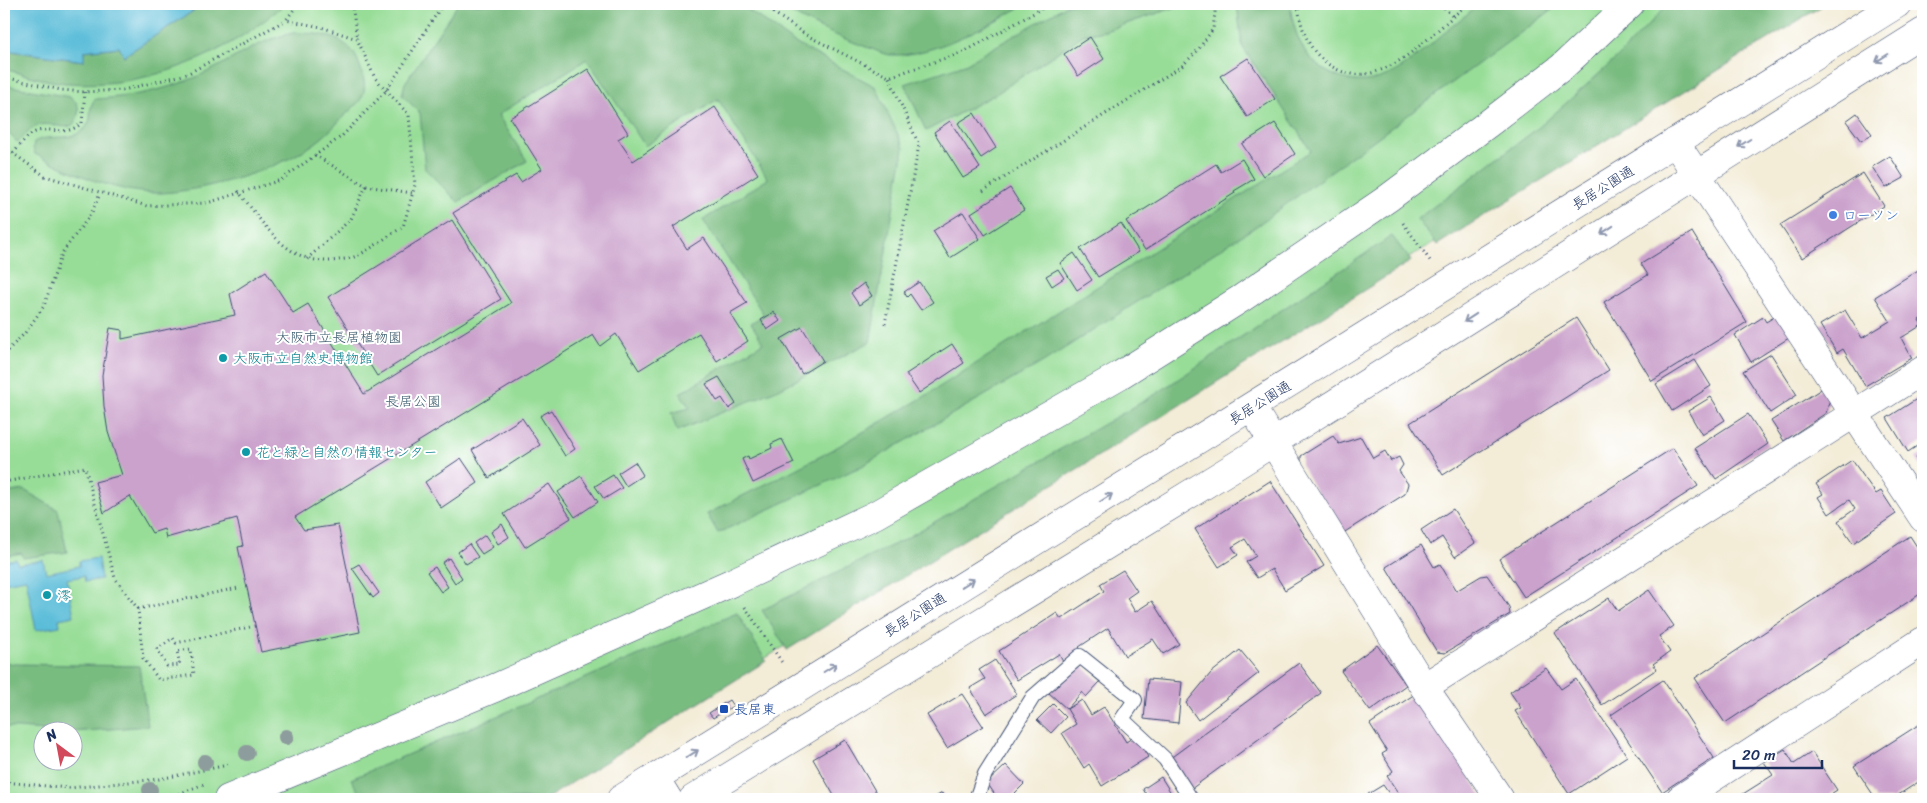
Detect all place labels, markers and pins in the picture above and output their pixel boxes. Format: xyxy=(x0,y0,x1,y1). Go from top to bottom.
place label: ローソン xyxy=(1843,203,1899,228)
marker: ローソン xyxy=(1827,209,1839,221)
place label: 大阪市立自然史博物館 xyxy=(233,346,373,371)
marker: 大阪市立自然史博物館 xyxy=(217,352,229,364)
place label: 花と緑と自然の情報センター xyxy=(256,440,437,465)
marker: 花と緑と自然の情報センター xyxy=(240,446,252,458)
place label: 澪 xyxy=(57,583,71,608)
marker: 澪 xyxy=(41,589,53,601)
place label: 長居東 xyxy=(734,697,776,722)
marker: 長居東 xyxy=(718,703,730,715)

